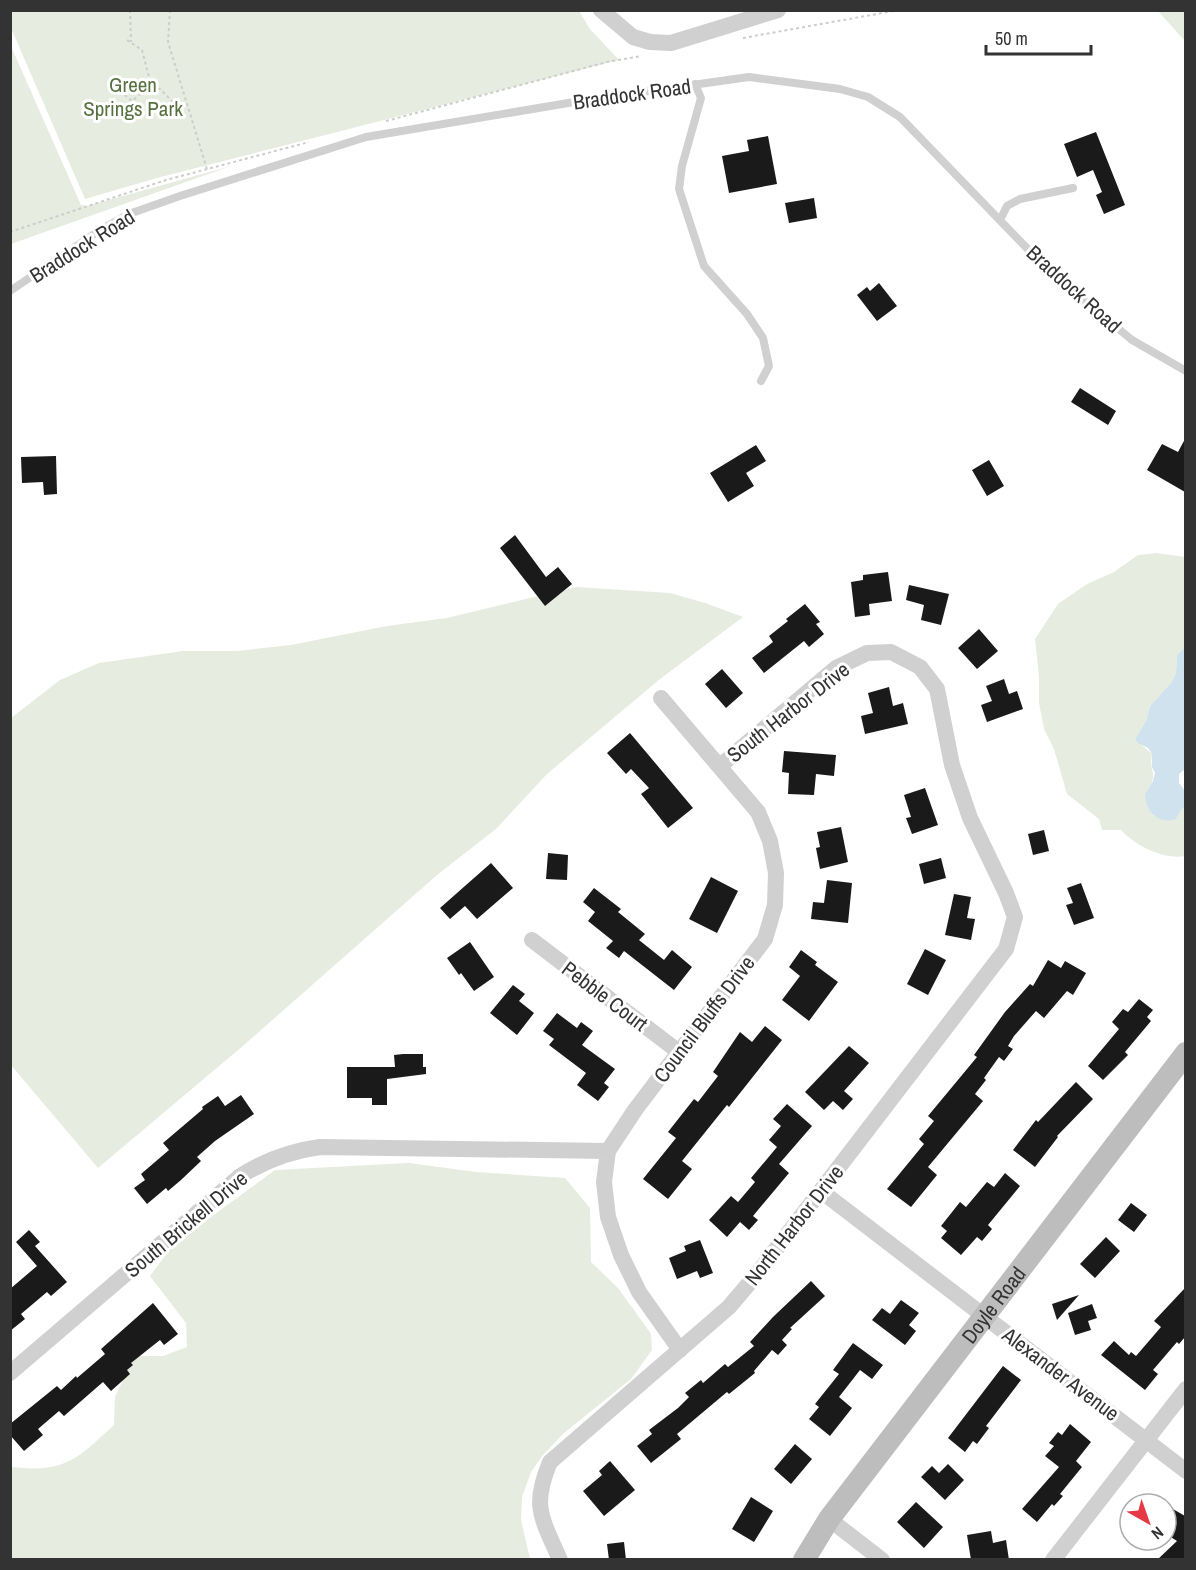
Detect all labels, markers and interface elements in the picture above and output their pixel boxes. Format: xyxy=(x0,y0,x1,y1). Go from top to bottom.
scale bar xyxy=(986,18,1091,56)
text: 50 m xyxy=(995,26,1028,51)
park label: Green Springs Park xyxy=(83,70,183,123)
street label: Braddock Road xyxy=(571,71,693,117)
street label: Braddock Road xyxy=(24,202,140,290)
street label: Braddock Road xyxy=(1020,239,1128,339)
street label: South Harbor Drive xyxy=(721,655,855,769)
street label: Council Bluffs Drive xyxy=(647,950,761,1088)
street label: Pebble Court xyxy=(556,954,654,1038)
street label: North Harbor Drive xyxy=(738,1159,850,1291)
street label: South Brickell Drive xyxy=(118,1164,254,1284)
street label: Doyle Road xyxy=(954,1260,1032,1349)
street label: Alexander Avenue xyxy=(996,1320,1125,1428)
north arrow xyxy=(1118,1492,1178,1552)
text: N xyxy=(1147,1522,1168,1545)

